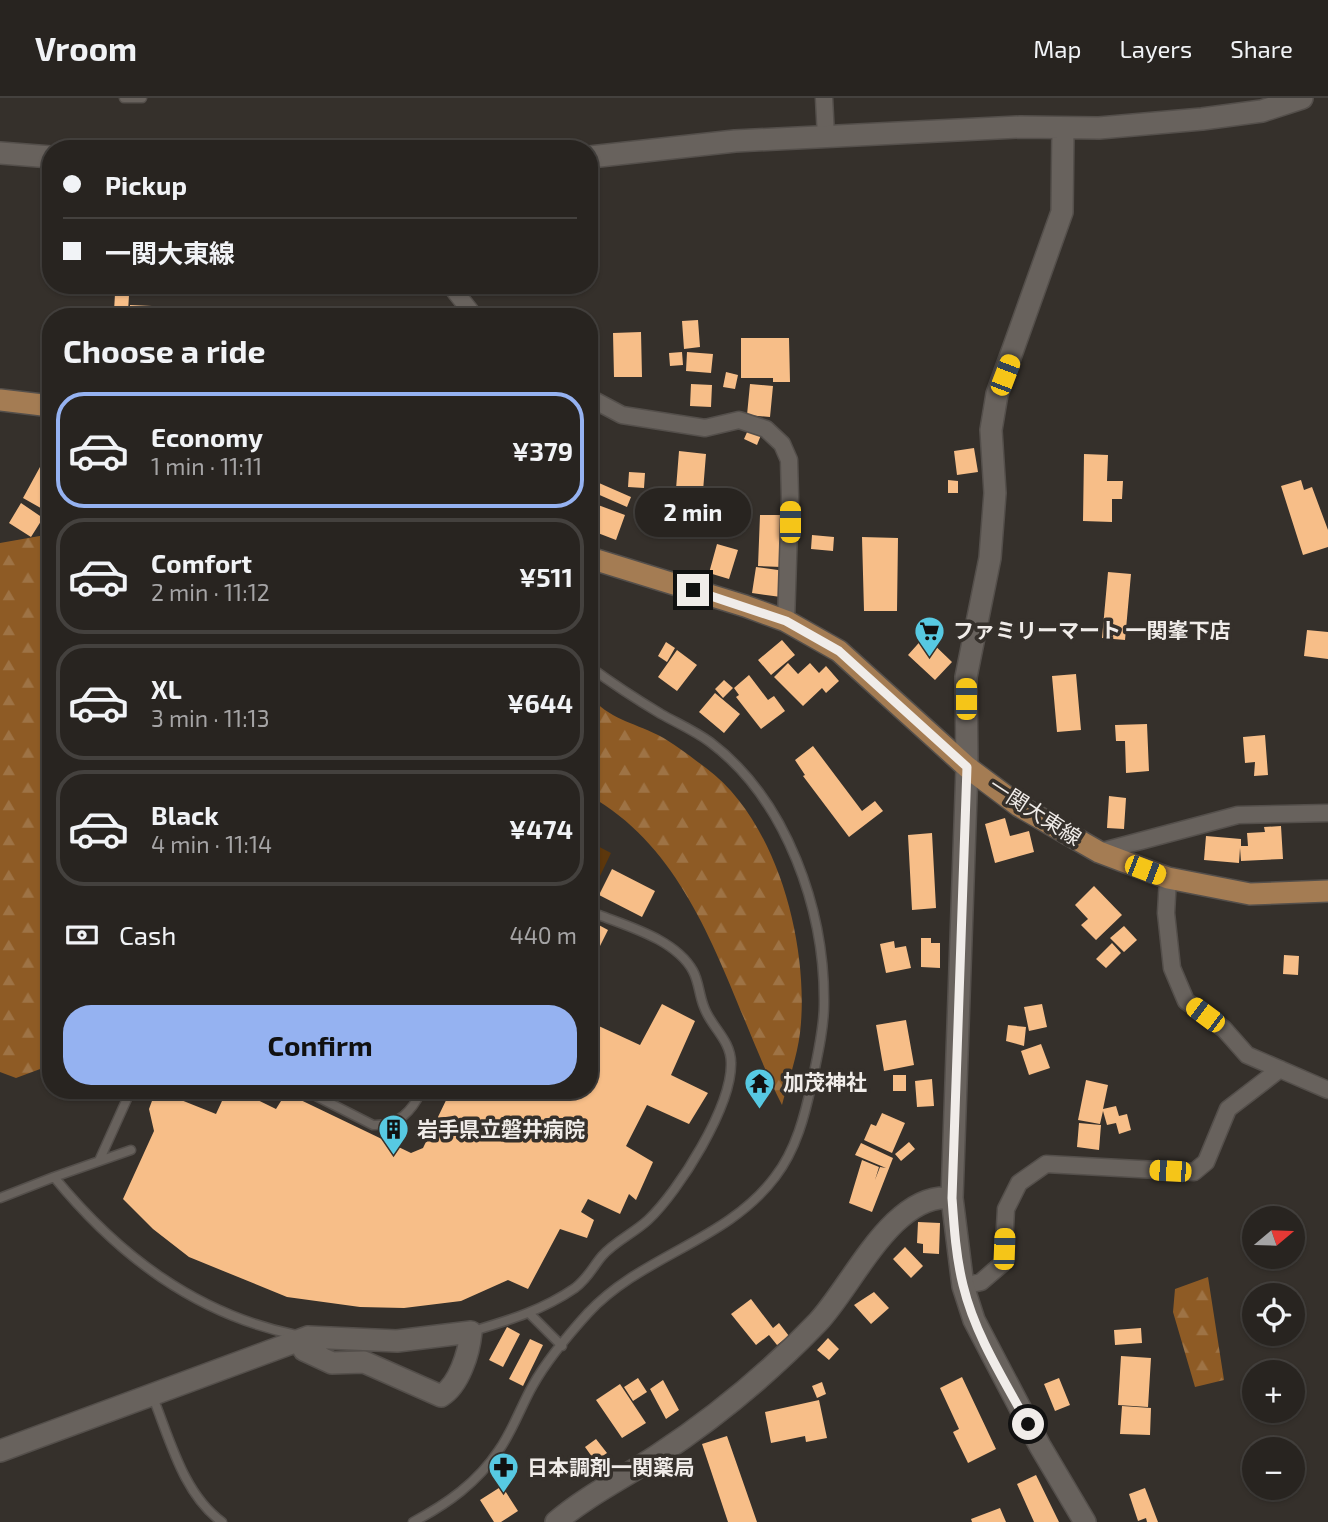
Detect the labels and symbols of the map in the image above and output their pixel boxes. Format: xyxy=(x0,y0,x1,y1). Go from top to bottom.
car xyxy=(988,352,1023,398)
callout: 2 min xyxy=(635,489,751,538)
car xyxy=(780,501,801,543)
route end xyxy=(677,574,709,606)
supermarket icon: ファミリーマート 一関峯下店 xyxy=(913,614,947,658)
place label: ファミリーマート 一関峯下店 xyxy=(953,617,1231,642)
car xyxy=(956,678,977,720)
street label: 一関大東線 xyxy=(985,772,1087,850)
car xyxy=(1122,853,1169,887)
car xyxy=(1182,994,1229,1036)
temple icon: 加茂神社 xyxy=(743,1066,777,1110)
place label: 加茂神社 xyxy=(783,1069,867,1094)
building icon: 岩手県立磐井病院 xyxy=(377,1113,411,1157)
place label: 岩手県立磐井病院 xyxy=(417,1116,585,1141)
car xyxy=(1149,1159,1192,1183)
north arrow xyxy=(1242,1206,1306,1269)
car xyxy=(993,1228,1016,1270)
route start xyxy=(1012,1408,1044,1440)
pharmacy icon: 日本調剤一関薬局 xyxy=(487,1451,521,1495)
place label: 日本調剤一関薬局 xyxy=(527,1454,695,1479)

